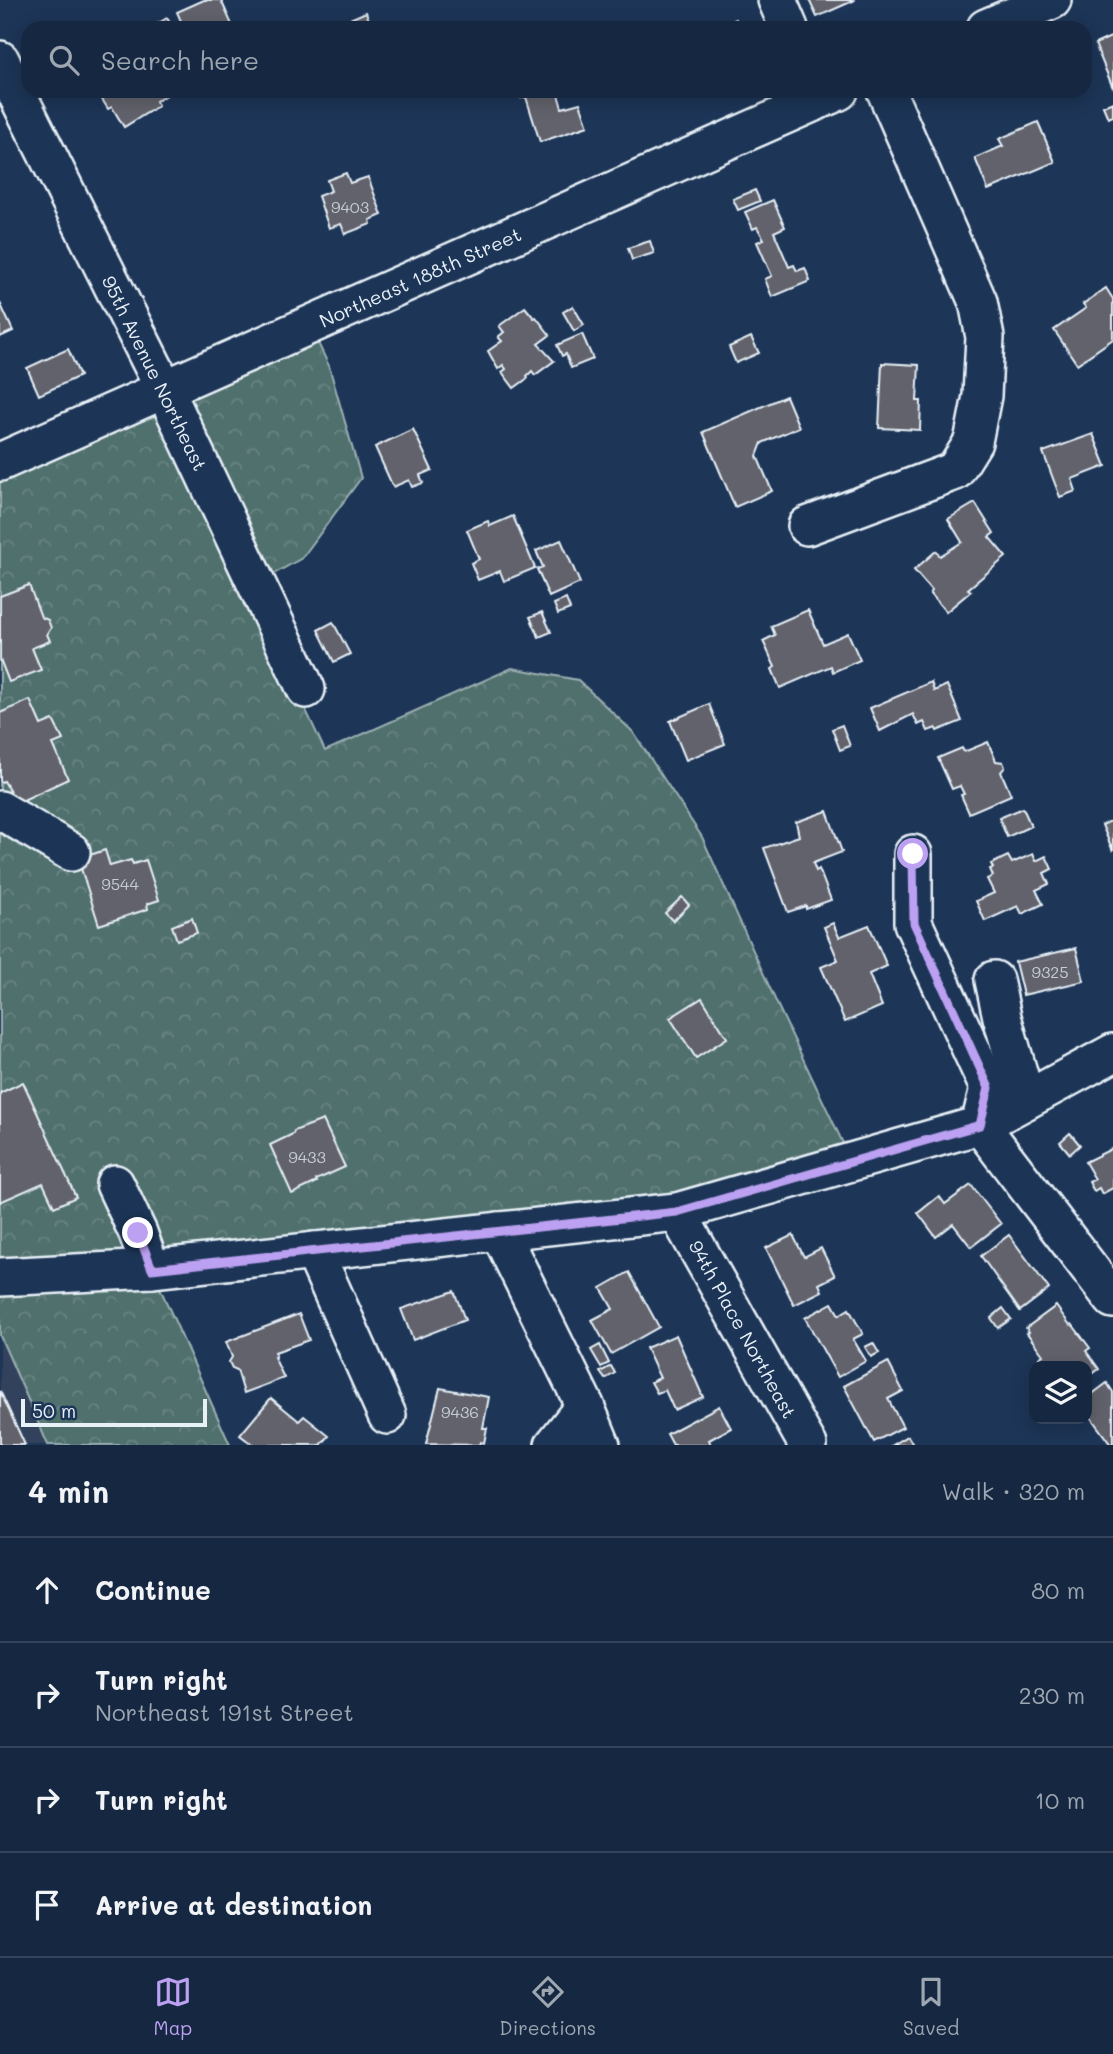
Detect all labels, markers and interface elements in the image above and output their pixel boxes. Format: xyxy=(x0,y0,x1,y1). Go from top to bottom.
search box xyxy=(21,21,1092,98)
icon: search xyxy=(45,41,83,79)
text: Search here xyxy=(101,43,259,77)
house number: 9403 xyxy=(331,196,369,217)
street label: Northeast 188th Street xyxy=(315,221,525,333)
street label: 95th Avenue Northeast xyxy=(97,271,213,475)
route start xyxy=(897,838,928,869)
house number: 9544 xyxy=(101,873,139,894)
house number: 9325 xyxy=(1031,961,1069,982)
house number: 9433 xyxy=(288,1146,326,1167)
route end xyxy=(122,1217,153,1248)
street label: 94th Place Northeast xyxy=(684,1236,802,1422)
map controls xyxy=(1029,1361,1092,1424)
button: layers xyxy=(1029,1361,1092,1424)
scale bar xyxy=(21,1396,206,1428)
text: 50 m xyxy=(32,1398,76,1423)
house number: 9436 xyxy=(441,1401,479,1422)
text: 4 min xyxy=(28,1471,109,1511)
text: Walk · 320 m xyxy=(942,1476,1085,1506)
icon: ahead xyxy=(28,1571,66,1609)
text: Continue xyxy=(95,1573,211,1607)
text: 80 m xyxy=(1031,1575,1085,1605)
text: Turn right xyxy=(95,1663,228,1697)
icon: right xyxy=(28,1676,66,1714)
text: 230 m xyxy=(1019,1680,1085,1710)
text: Northeast 191st Street xyxy=(95,1697,354,1727)
icon: right xyxy=(28,1781,66,1819)
text: Turn right xyxy=(95,1783,228,1817)
text: 10 m xyxy=(1035,1785,1085,1815)
icon: arrive xyxy=(28,1886,66,1924)
text: Arrive at destination xyxy=(95,1888,372,1922)
tab: Map xyxy=(154,1973,192,2040)
tab: Directions xyxy=(499,1973,596,2040)
tab: Saved xyxy=(903,1973,959,2040)

